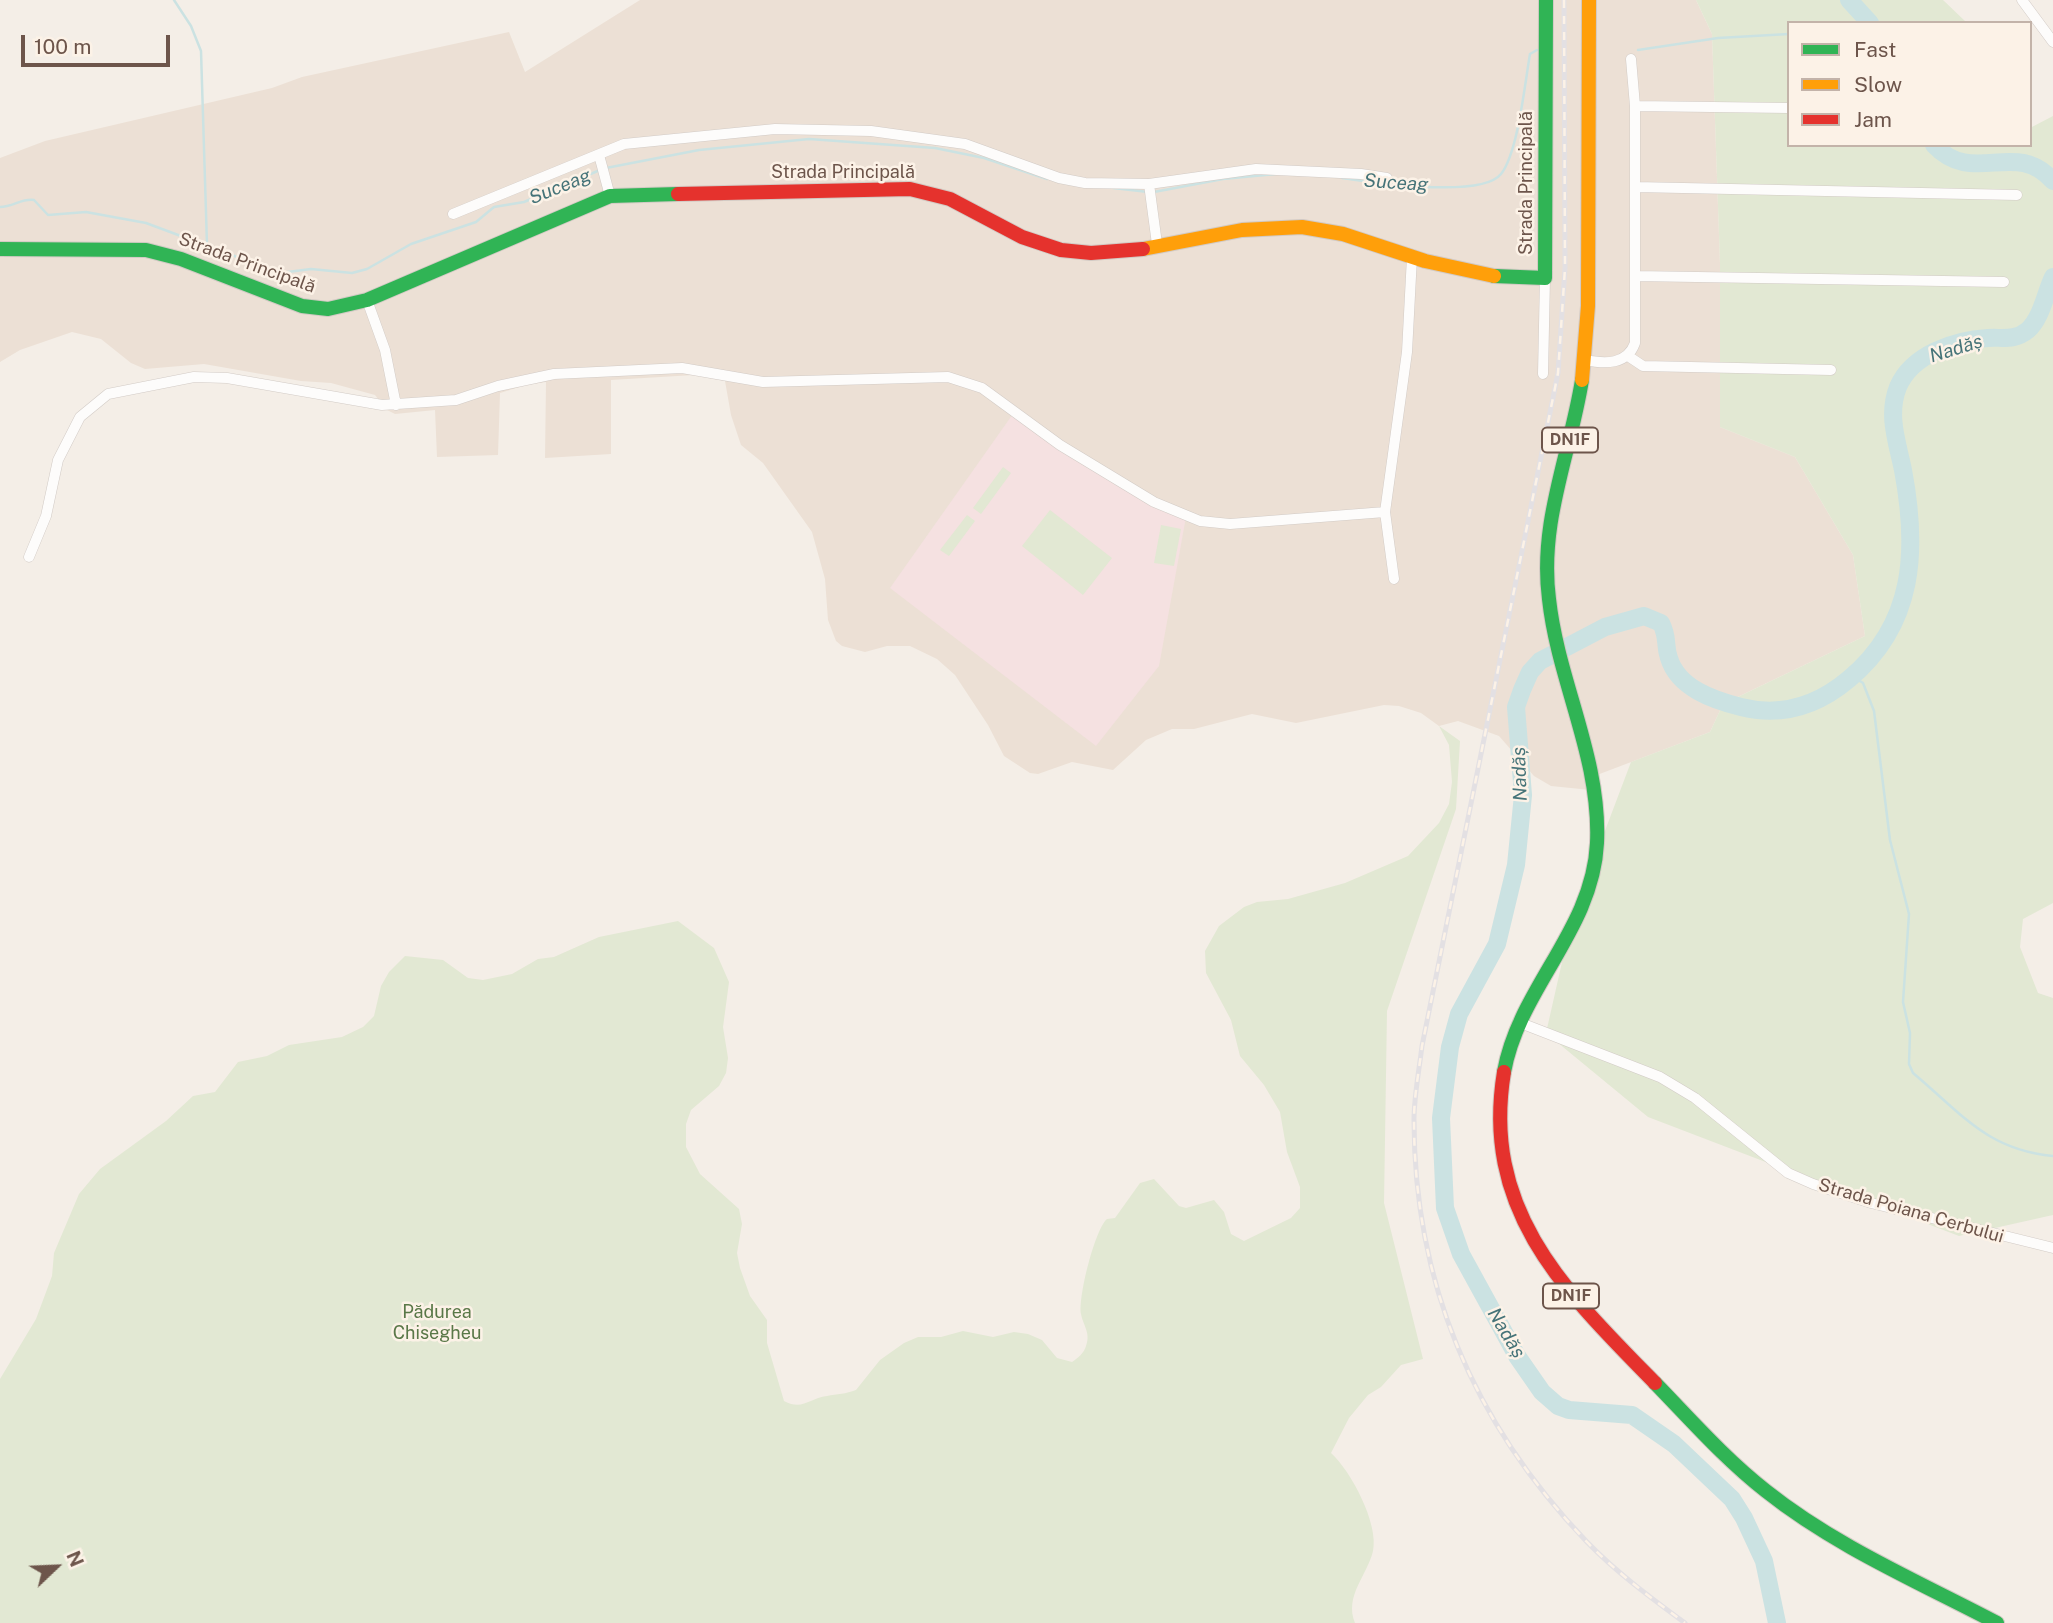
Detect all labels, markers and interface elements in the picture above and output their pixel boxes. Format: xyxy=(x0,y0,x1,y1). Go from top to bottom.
scale bar xyxy=(24,21,173,65)
legend xyxy=(1787,21,2032,147)
text: 100 m xyxy=(34,34,91,59)
text: Fast xyxy=(1854,37,1896,62)
text: Slow xyxy=(1854,72,1902,97)
text: Jam xyxy=(1854,107,1892,132)
street label: Strada Principală xyxy=(1515,111,1537,255)
street label: Strada Principală xyxy=(771,161,915,183)
water label: Suceag xyxy=(526,164,594,210)
water label: Suceag xyxy=(1363,169,1429,197)
street label: Strada Principală xyxy=(176,228,318,298)
water label: Nadăș xyxy=(1927,330,1985,368)
road number: DN1F xyxy=(1542,428,1598,452)
water label: Nadăș xyxy=(1508,746,1532,802)
street label: Strada Poiana Cerbului xyxy=(1816,1174,2006,1248)
road number: DN1F xyxy=(1543,1284,1599,1308)
park label: Pădurea Chisegheu xyxy=(393,1301,481,1344)
water label: Nadăș xyxy=(1482,1304,1530,1362)
north arrow xyxy=(21,1532,91,1602)
text: N xyxy=(62,1548,88,1570)

